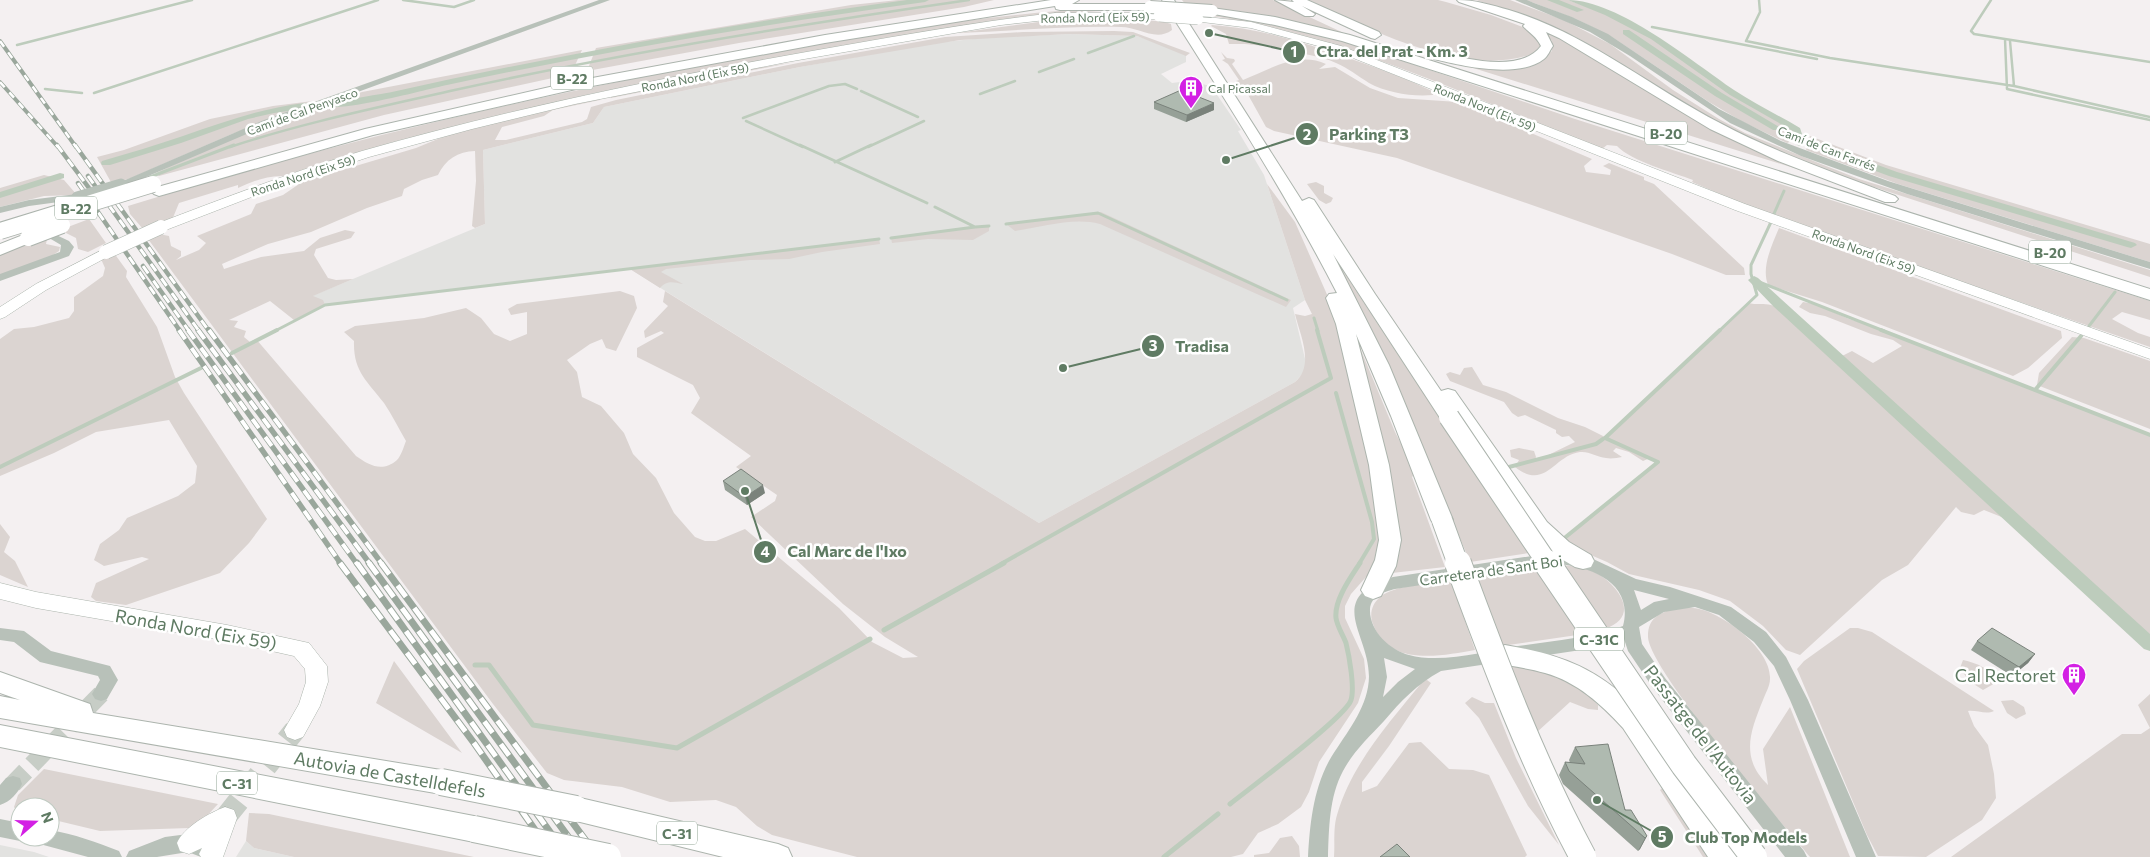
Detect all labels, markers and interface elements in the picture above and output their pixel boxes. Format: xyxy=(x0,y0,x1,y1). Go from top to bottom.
street label: Ronda Nord (Eix 59) xyxy=(1040,9,1150,25)
callout: Ctra. del Prat - Km. 3 xyxy=(1281,36,1478,67)
text: Ctra. del Prat - Km. 3 xyxy=(1316,41,1468,60)
text: 1 xyxy=(1291,42,1297,60)
street label: Ronda Nord (Eix 59) xyxy=(640,60,750,94)
road number: B-22 xyxy=(551,66,593,90)
building icon: Cal Picassal xyxy=(1178,75,1204,109)
street label: Ronda Nord (Eix 59) xyxy=(1432,80,1538,134)
place label: Cal Picassal xyxy=(1208,81,1271,95)
street label: Camí de Cal Penyasco xyxy=(245,84,359,138)
callout: Parking T3 xyxy=(1294,119,1419,150)
road number: B-20 xyxy=(1645,122,1687,144)
street label: Camí de Can Farrés xyxy=(1776,123,1878,173)
text: Parking T3 xyxy=(1329,124,1409,143)
text: 2 xyxy=(1303,125,1311,143)
street label: Ronda Nord (Eix 59) xyxy=(249,151,357,199)
road number: B-22 xyxy=(55,197,97,220)
street label: Ronda Nord (Eix 59) xyxy=(1810,226,1918,276)
road number: B-20 xyxy=(2029,240,2071,264)
callout: Tradisa xyxy=(1140,331,1239,362)
text: 3 xyxy=(1149,336,1158,354)
text: Tradisa xyxy=(1175,336,1229,355)
callout: Cal Marc de l'Ixo xyxy=(752,536,917,567)
text: Cal Marc de l'Ixo xyxy=(787,541,907,560)
text: 4 xyxy=(760,542,770,560)
street label: Carretera de Sant Boi xyxy=(1418,551,1564,589)
street label: Ronda Nord (Eix 59) xyxy=(113,604,279,654)
road number: C-31C xyxy=(1574,628,1624,650)
street label: Passatge de l'Autovia xyxy=(1640,660,1762,808)
building icon: Cal Rectoret xyxy=(2061,662,2087,696)
place label: Cal Rectoret xyxy=(1955,664,2056,686)
street label: Autovia de Castelldefels xyxy=(292,746,488,802)
road number: C-31 xyxy=(217,771,257,794)
north arrow xyxy=(10,797,60,847)
text: N xyxy=(38,810,57,825)
road number: C-31 xyxy=(657,821,697,844)
callout: Club Top Models xyxy=(1649,822,1817,853)
text: 5 xyxy=(1658,827,1667,845)
text: Club Top Models xyxy=(1685,827,1807,846)

